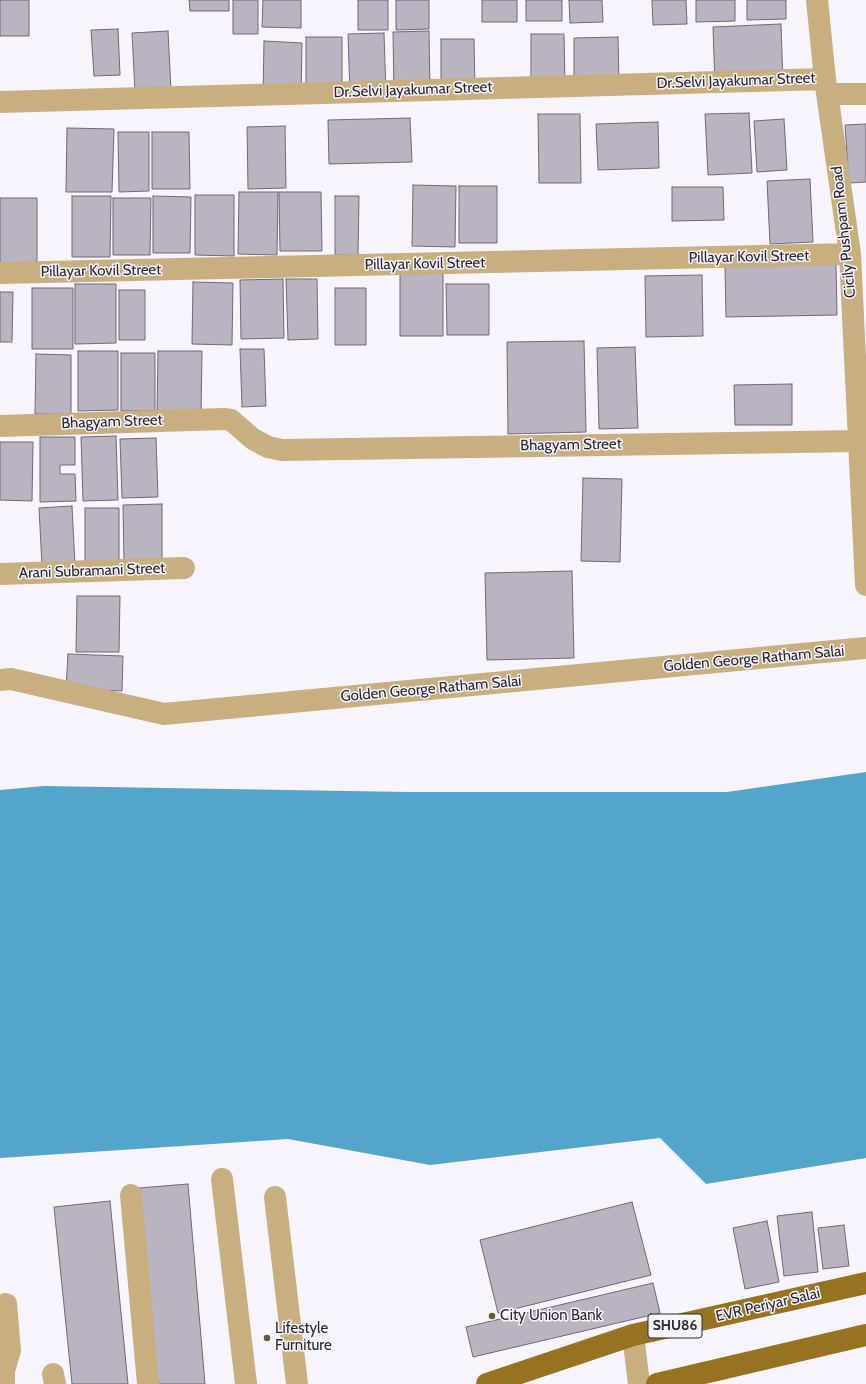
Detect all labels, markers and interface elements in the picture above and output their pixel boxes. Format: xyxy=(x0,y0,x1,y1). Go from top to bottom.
street label: Dr.Selvi Jayakumar Street xyxy=(656,69,816,93)
street label: Dr.Selvi Jayakumar Street xyxy=(333,78,493,102)
street label: Cicily Pushpam Road xyxy=(828,165,860,299)
street label: Pillayar Kovil Street xyxy=(689,247,809,267)
street label: Pillayar Kovil Street xyxy=(365,254,485,274)
street label: Pillayar Kovil Street xyxy=(41,261,161,281)
street label: Bhagyam Street xyxy=(61,411,163,433)
street label: Bhagyam Street xyxy=(520,435,622,455)
street label: Arani Subramani Street xyxy=(18,559,166,583)
street label: Golden George Ratham Salai xyxy=(663,642,845,676)
street label: Golden George Ratham Salai xyxy=(340,672,522,706)
street label: EVR Periyar Salai xyxy=(714,1284,822,1326)
place label: City Union Bank xyxy=(500,1307,602,1325)
marker: City Union Bank xyxy=(487,1311,497,1321)
road number: SHU86 xyxy=(648,1314,702,1338)
place label: Lifestyle Furniture xyxy=(275,1320,332,1355)
marker: Lifestyle Furniture xyxy=(262,1333,272,1343)

